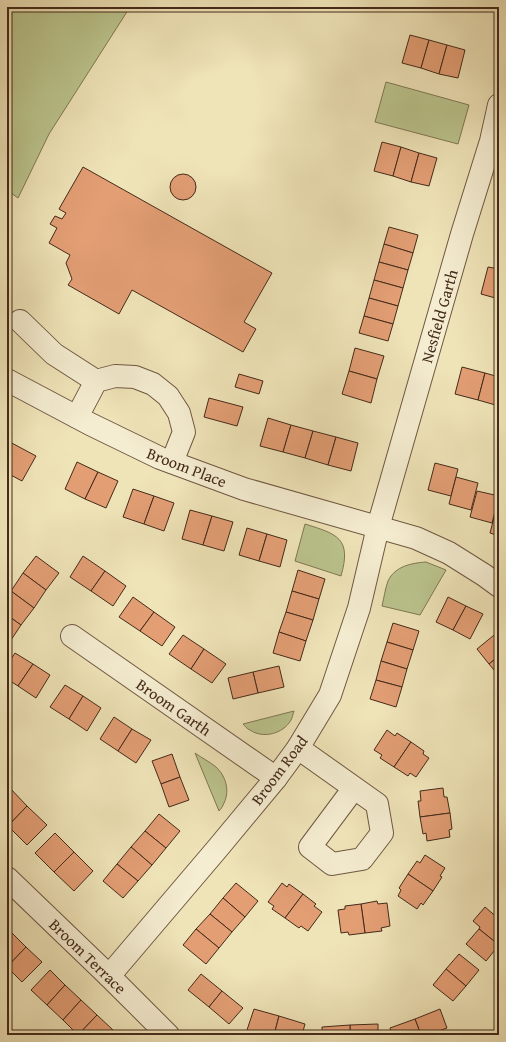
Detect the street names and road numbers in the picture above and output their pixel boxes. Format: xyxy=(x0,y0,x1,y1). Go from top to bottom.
street label: Nesfield Garth xyxy=(414,266,464,366)
street label: Broom Place xyxy=(144,441,230,493)
street label: Broom Garth xyxy=(132,672,216,742)
street label: Broom Road xyxy=(245,730,313,810)
street label: Broom Terrace xyxy=(44,913,132,999)

